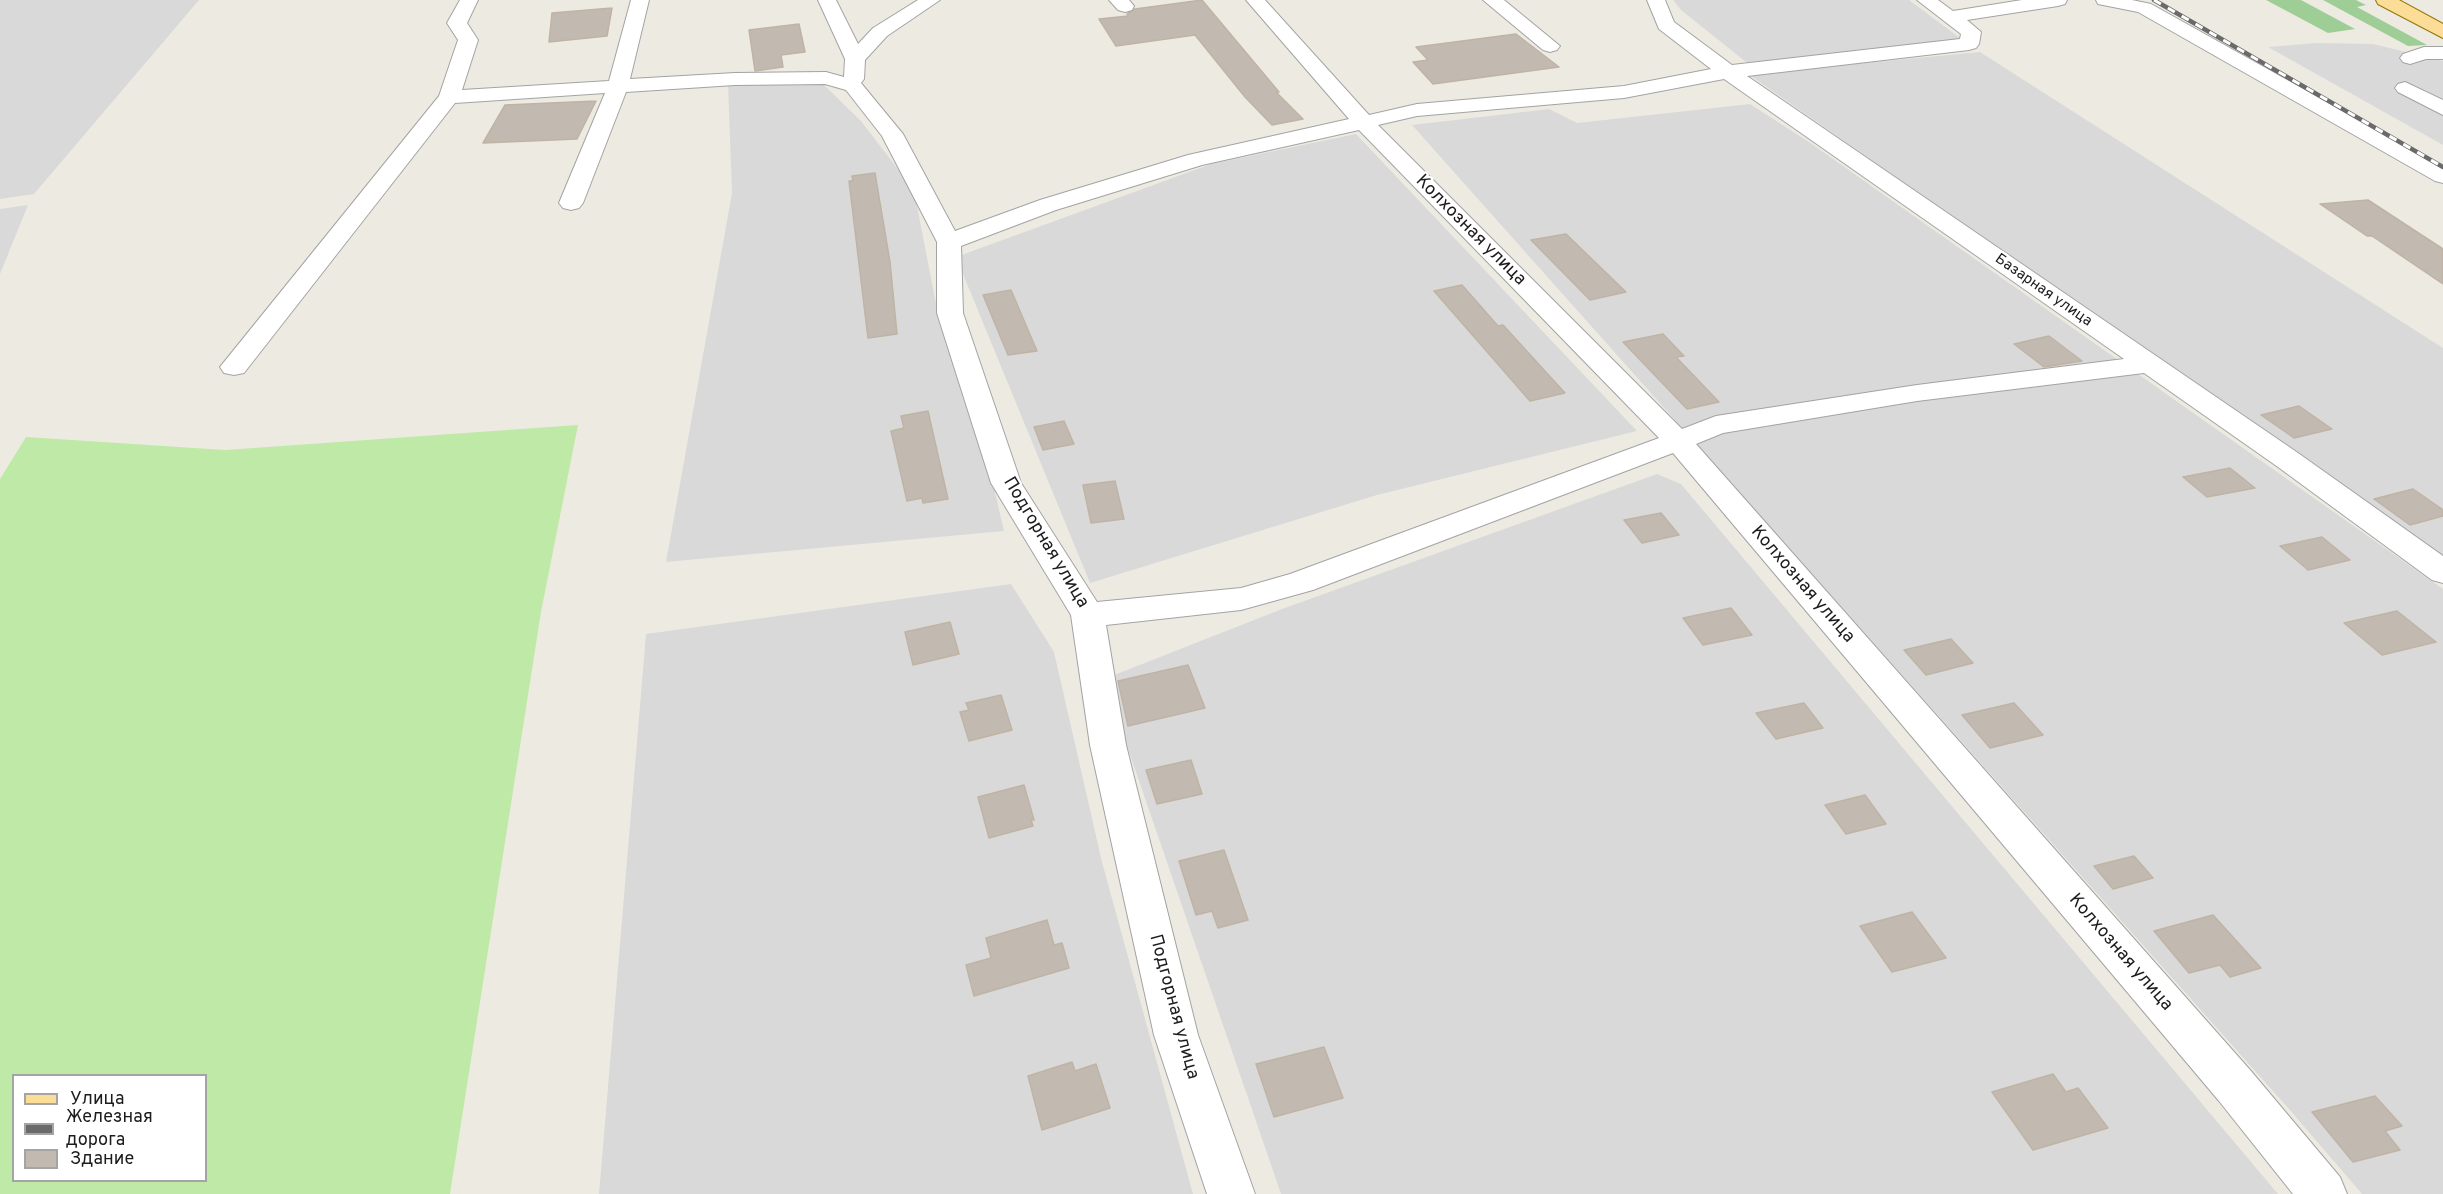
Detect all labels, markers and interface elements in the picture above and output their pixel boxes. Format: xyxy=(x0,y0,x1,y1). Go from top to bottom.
street label: Колхозная улица xyxy=(1410,171,1530,291)
street label: Базарная улица xyxy=(1991,251,2095,331)
street label: Подгорная улица xyxy=(997,474,1093,612)
street label: Колхозная улица xyxy=(1745,522,1859,648)
street label: Колхозная улица xyxy=(2063,890,2177,1016)
street label: Подгорная улица xyxy=(1143,932,1203,1082)
legend xyxy=(12,1074,207,1182)
text: Улица xyxy=(70,1088,124,1111)
text: Железная дорога xyxy=(66,1106,153,1152)
text: Здание xyxy=(70,1148,134,1171)

